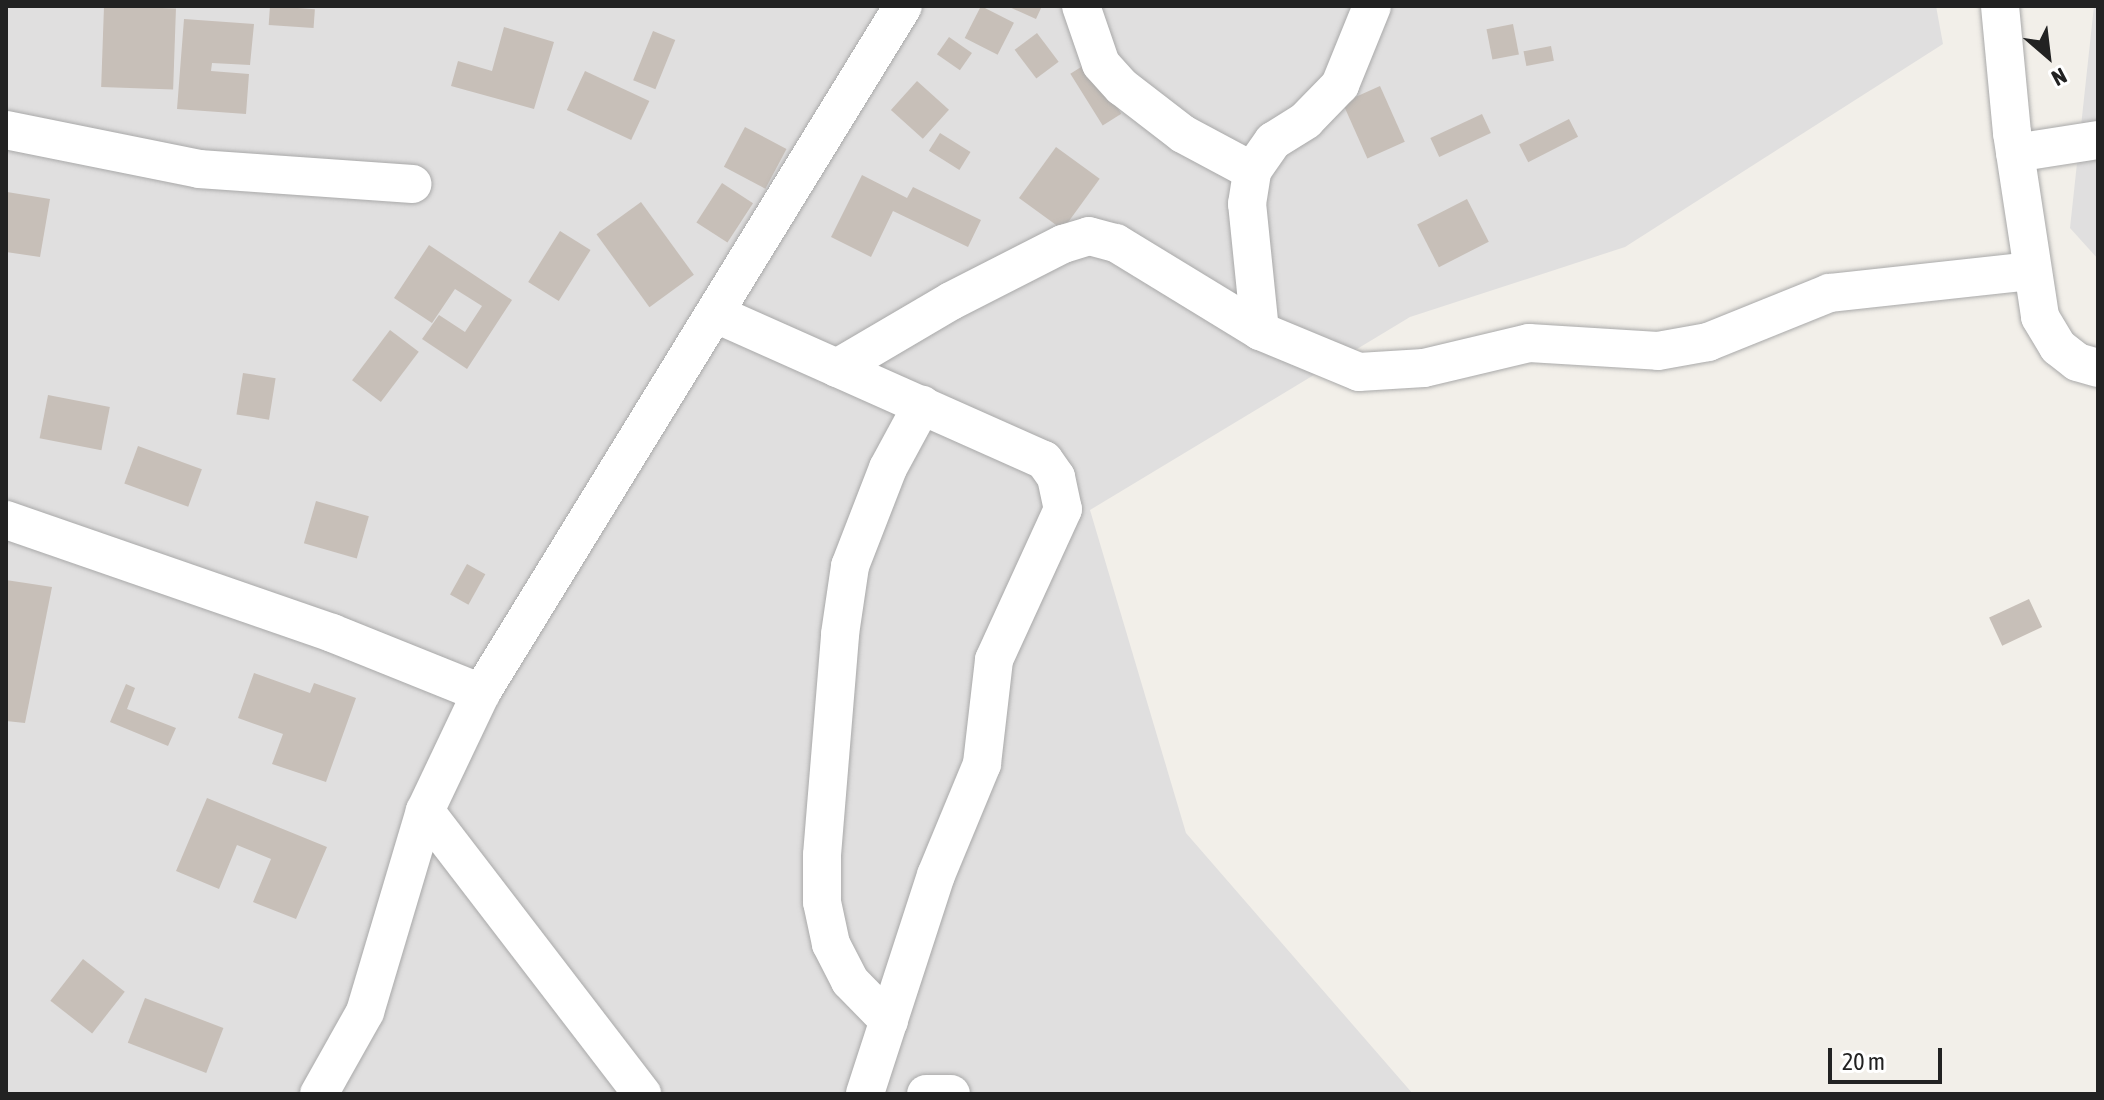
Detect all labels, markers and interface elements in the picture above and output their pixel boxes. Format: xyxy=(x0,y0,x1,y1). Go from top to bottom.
north arrow xyxy=(2008,16,2088,96)
text: N xyxy=(2047,63,2071,92)
scale bar xyxy=(1832,1032,1946,1082)
text: 20 m xyxy=(1842,1048,1885,1075)

